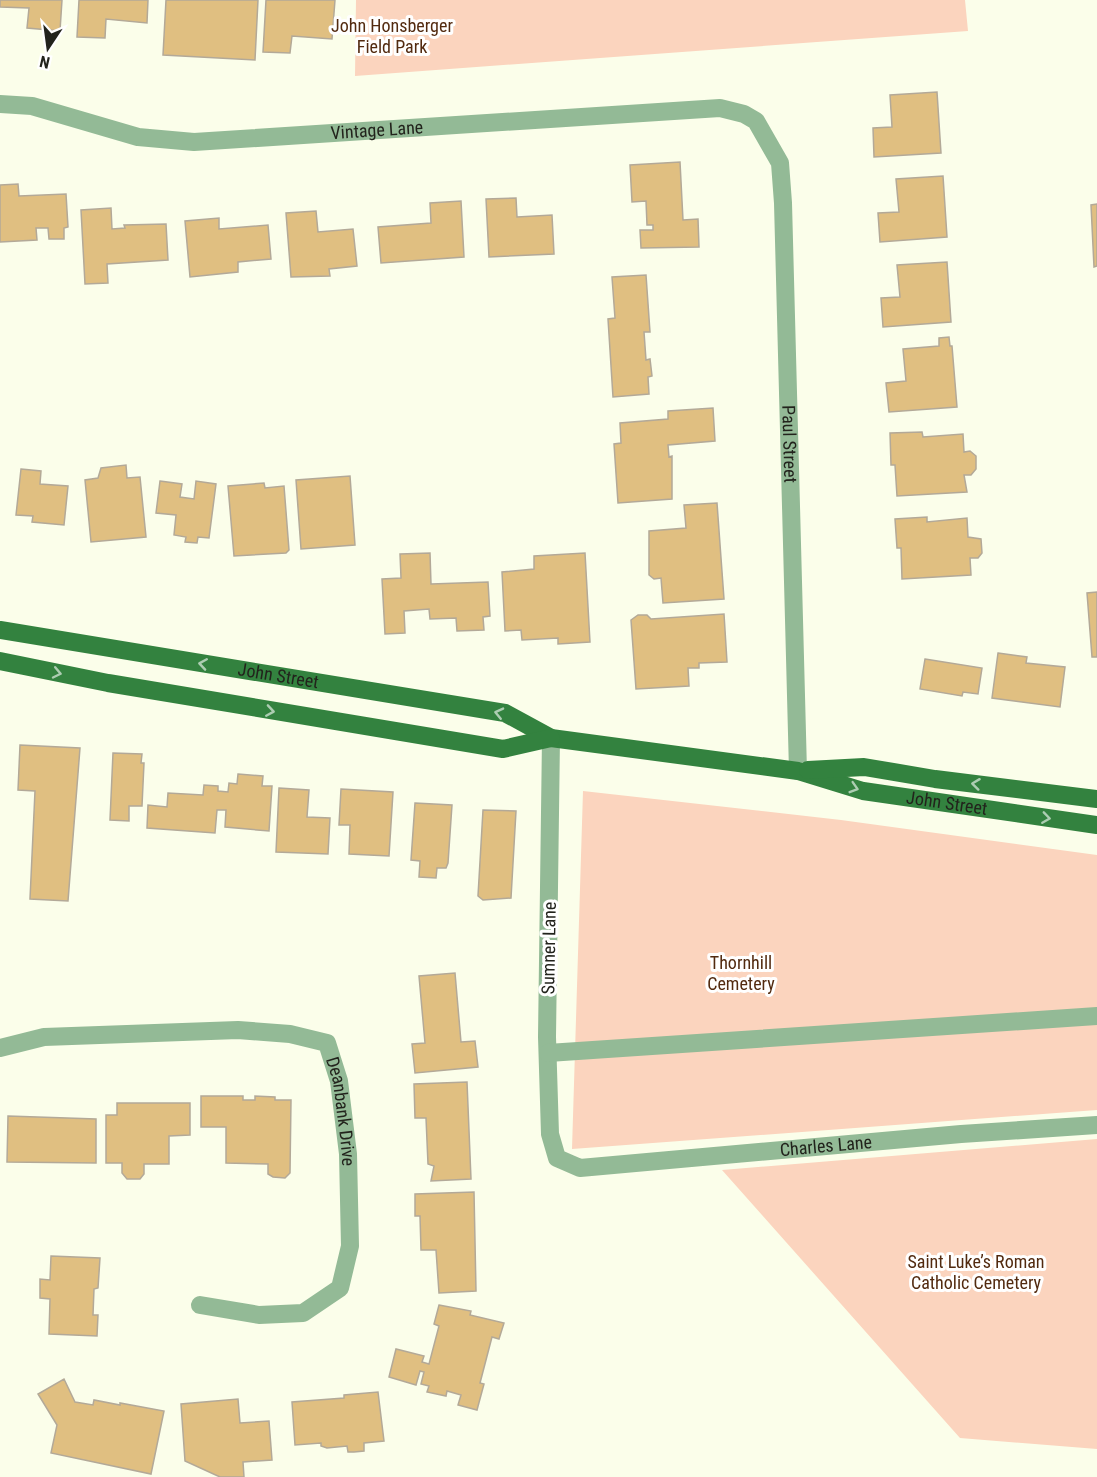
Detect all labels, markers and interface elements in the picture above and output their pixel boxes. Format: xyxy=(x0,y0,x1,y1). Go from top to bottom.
park label: John Honsberger Field Park xyxy=(331,15,453,57)
north arrow xyxy=(18,18,78,78)
text: N xyxy=(38,52,52,72)
street label: Vintage Lane xyxy=(330,116,424,143)
street label: Paul Street xyxy=(778,405,801,483)
one-way arrow xyxy=(198,658,208,670)
street label: John Street xyxy=(236,658,320,692)
one-way arrow xyxy=(52,666,62,679)
one-way arrow xyxy=(265,704,275,716)
one-way arrow xyxy=(494,707,504,720)
one-way arrow xyxy=(972,778,981,791)
one-way arrow xyxy=(848,781,858,793)
street label: John Street xyxy=(905,786,989,819)
one-way arrow xyxy=(1042,811,1051,823)
street label: Sumner Lane xyxy=(537,901,560,995)
park label: Thornhill Cemetery xyxy=(707,952,775,994)
street label: Deanbank Drive xyxy=(322,1054,359,1166)
street label: Charles Lane xyxy=(779,1131,873,1160)
park label: Saint Luke’s Roman Catholic Cemetery xyxy=(907,1251,1045,1293)

